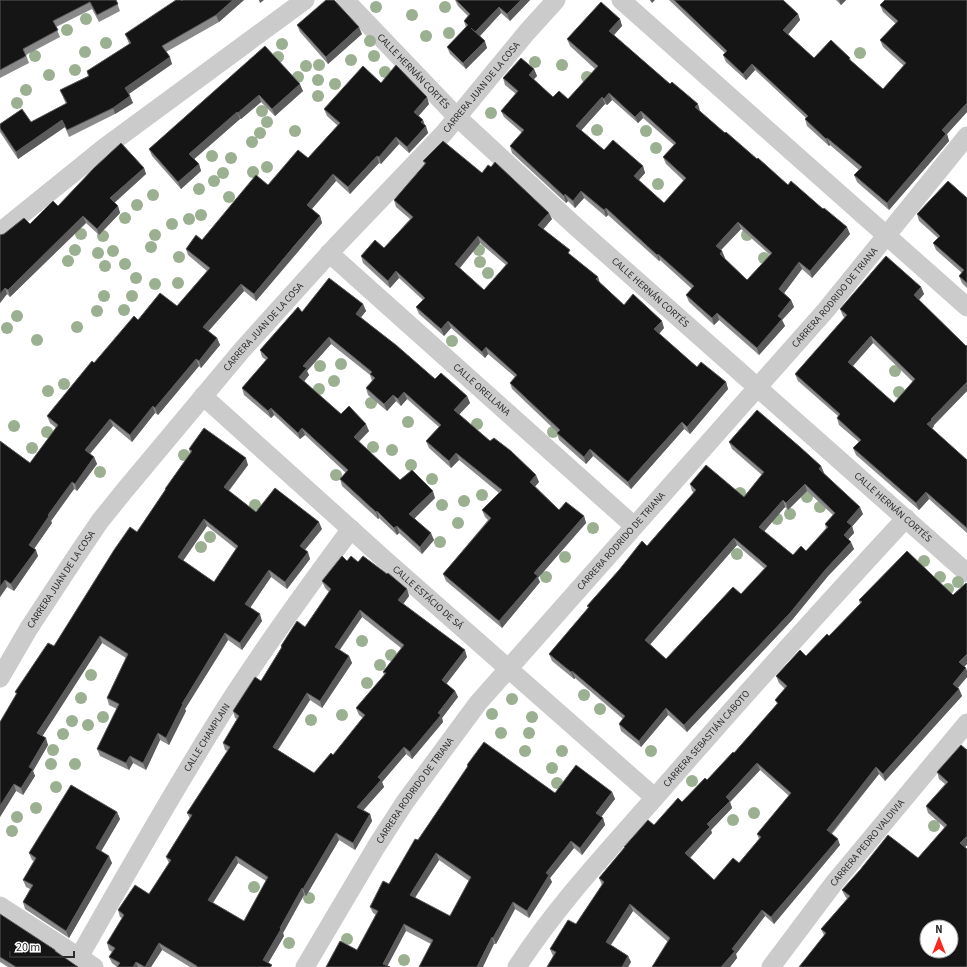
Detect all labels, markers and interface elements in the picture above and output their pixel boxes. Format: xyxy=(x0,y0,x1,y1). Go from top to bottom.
street label: CALLE HERNÁN CORTÉS xyxy=(374,31,453,112)
street label: CARRERA JUAN DE LA COSA xyxy=(440,38,524,136)
street label: CARRERA RODRIDO DE TRIANA xyxy=(789,244,881,351)
street label: CALLE HERNÁN CORTÉS xyxy=(608,254,692,331)
street label: CARRERA JUAN DE LA COSA xyxy=(220,279,307,374)
street label: CALLE ORELLANA xyxy=(450,360,514,420)
street label: CALLE HERNÁN CORTÉS xyxy=(851,469,935,546)
street label: CARRERA RODRIDO DE TRIANA xyxy=(574,489,669,593)
street label: CARRERA JUAN DE LA COSA xyxy=(24,527,99,631)
street label: CALLE ESTÁCIO DE SÁ xyxy=(389,563,467,633)
street label: CARRERA SEBASTIÁN CABOTO xyxy=(660,687,754,790)
street label: CALLE CHAMPLAIN xyxy=(181,701,234,775)
street label: CARRERA RODRIDO DE TRIANA xyxy=(373,734,458,847)
street label: CARRERA PEDRO VALDIVIA xyxy=(827,796,908,890)
north arrow xyxy=(919,919,959,959)
text: N xyxy=(935,922,943,937)
scale bar xyxy=(10,933,74,959)
text: 20 m xyxy=(16,939,40,956)

